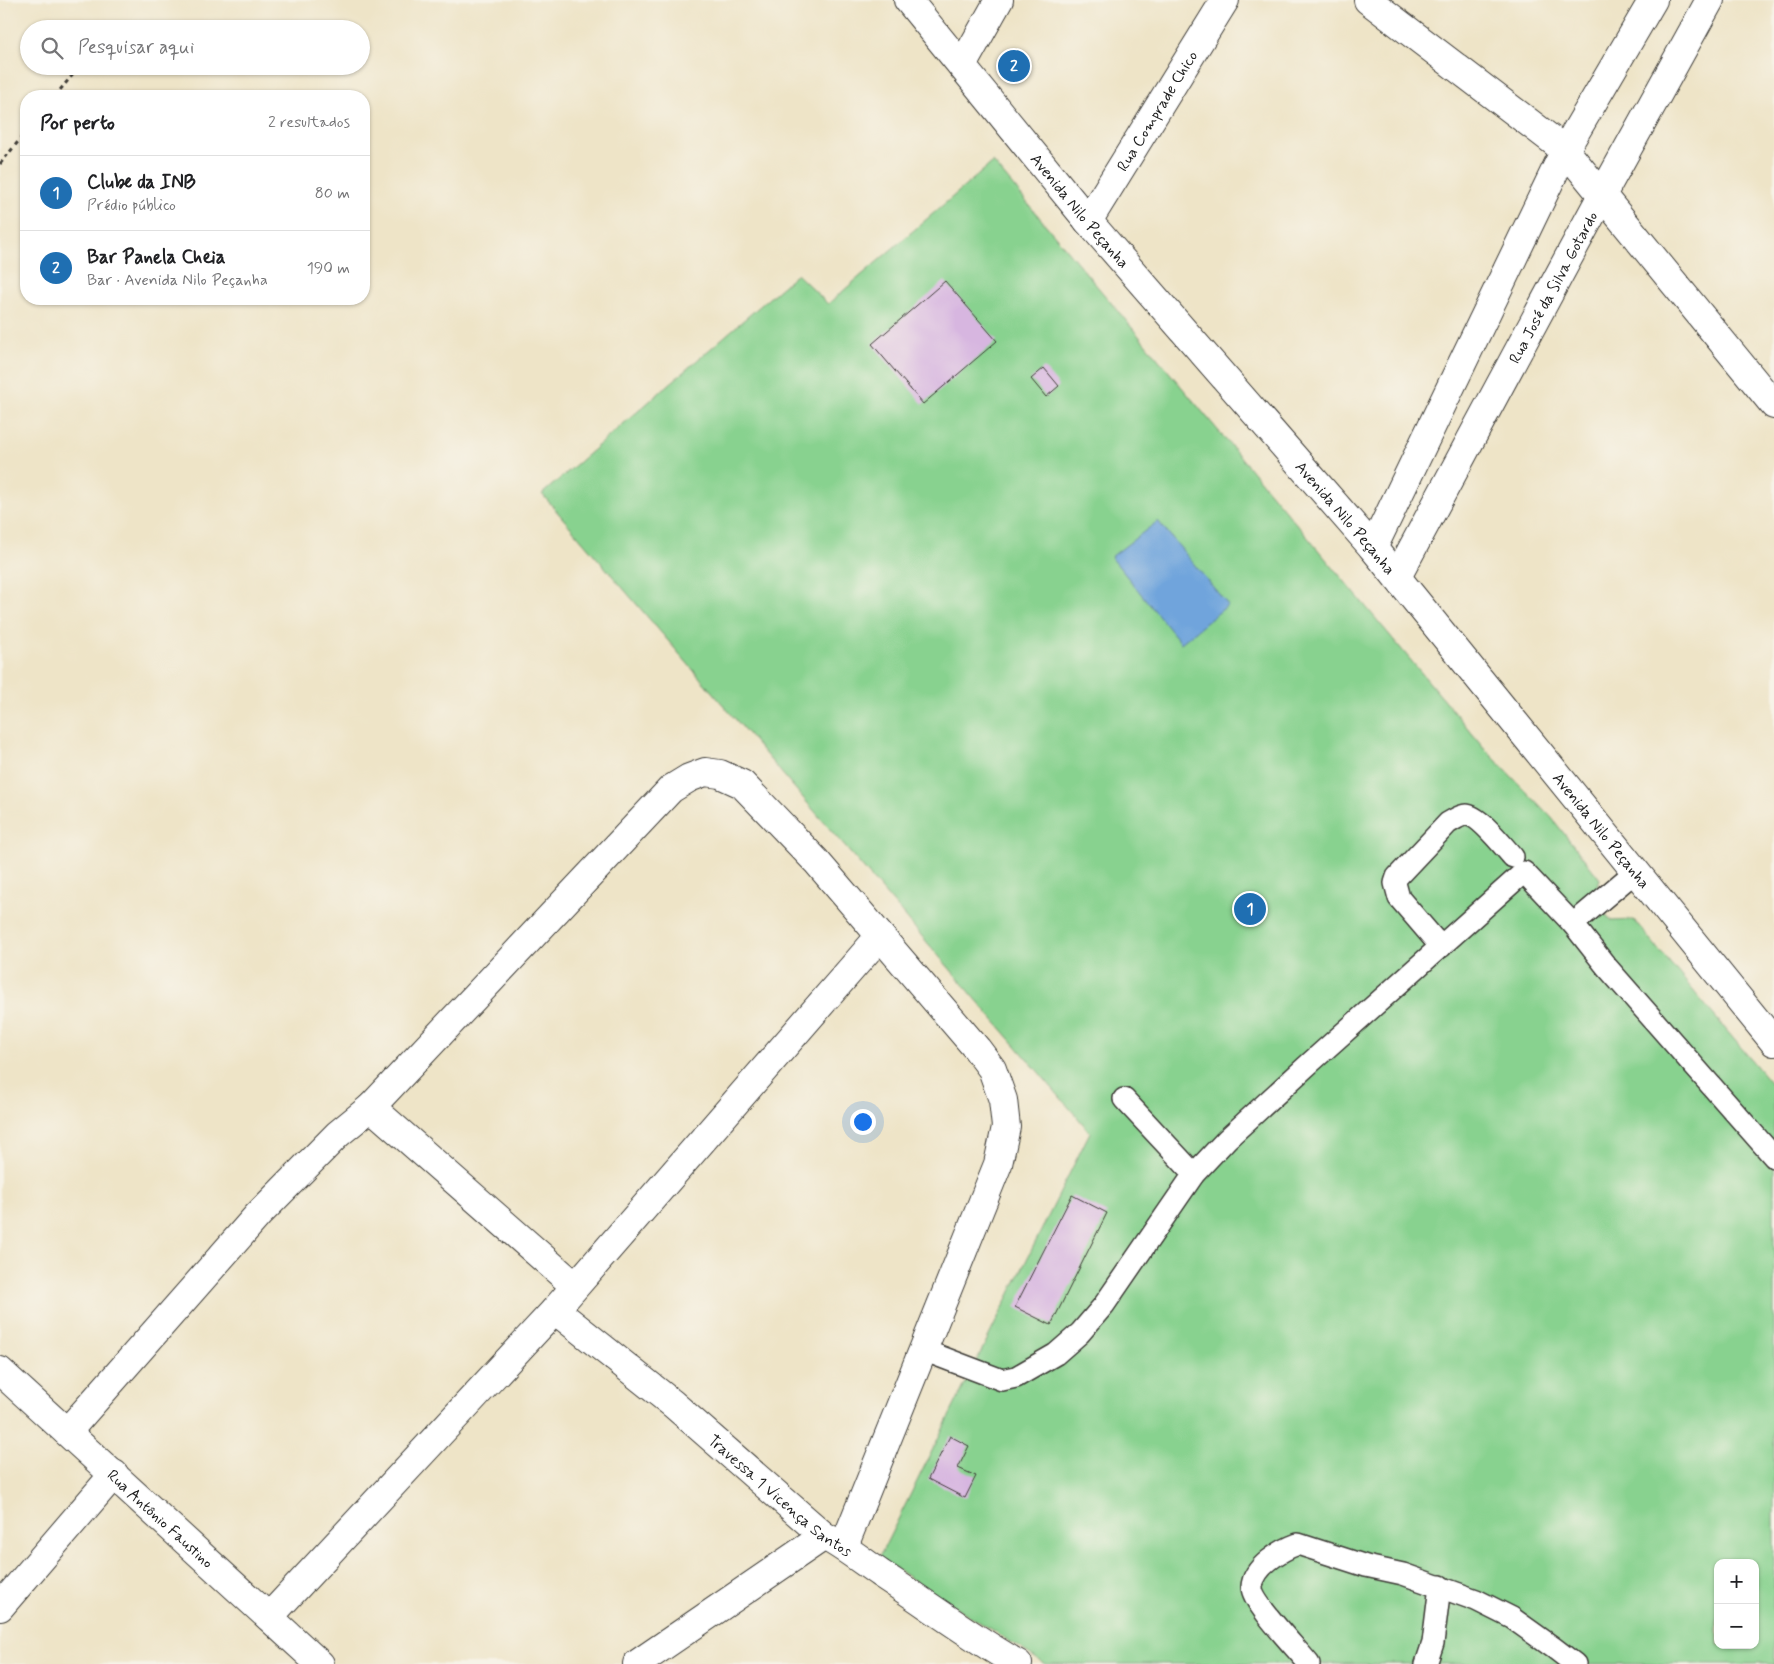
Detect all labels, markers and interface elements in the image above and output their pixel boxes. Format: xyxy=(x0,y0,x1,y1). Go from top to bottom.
search box xyxy=(20,20,370,75)
icon: search xyxy=(38,34,66,62)
text: Pesquisar aqui xyxy=(78,35,194,60)
pin: 2 xyxy=(998,47,1030,85)
street label: Rua Comprade Chico xyxy=(1112,47,1203,176)
text: Por perto xyxy=(40,109,115,137)
text: 2 resultados xyxy=(268,112,350,133)
street label: Avenida Nilo Peçanha xyxy=(1025,150,1134,273)
text: Clube da INB xyxy=(87,170,195,195)
text: 1 xyxy=(52,183,60,204)
text: 80 m xyxy=(315,183,350,204)
text: Prédio público xyxy=(87,195,176,216)
street label: Rua José da Silva Gotardo xyxy=(1504,208,1603,368)
text: Bar Panela Cheia xyxy=(87,245,225,270)
text: 2 xyxy=(52,258,60,279)
text: 190 m xyxy=(307,258,350,279)
text: Bar · Avenida Nilo Peçanha xyxy=(87,270,268,291)
street label: Avenida Nilo Peçanha xyxy=(1290,457,1400,580)
street label: Avenida Nilo Peçanha xyxy=(1547,769,1654,893)
pin: 1 xyxy=(1234,890,1266,928)
your location xyxy=(850,1109,876,1135)
street label: Travessa 1 Vicença Santos xyxy=(703,1430,856,1562)
street label: Rua Antônio Faustino xyxy=(102,1465,217,1573)
map controls xyxy=(1714,1559,1759,1649)
button: + xyxy=(1714,1559,1759,1604)
button: − xyxy=(1714,1604,1759,1649)

